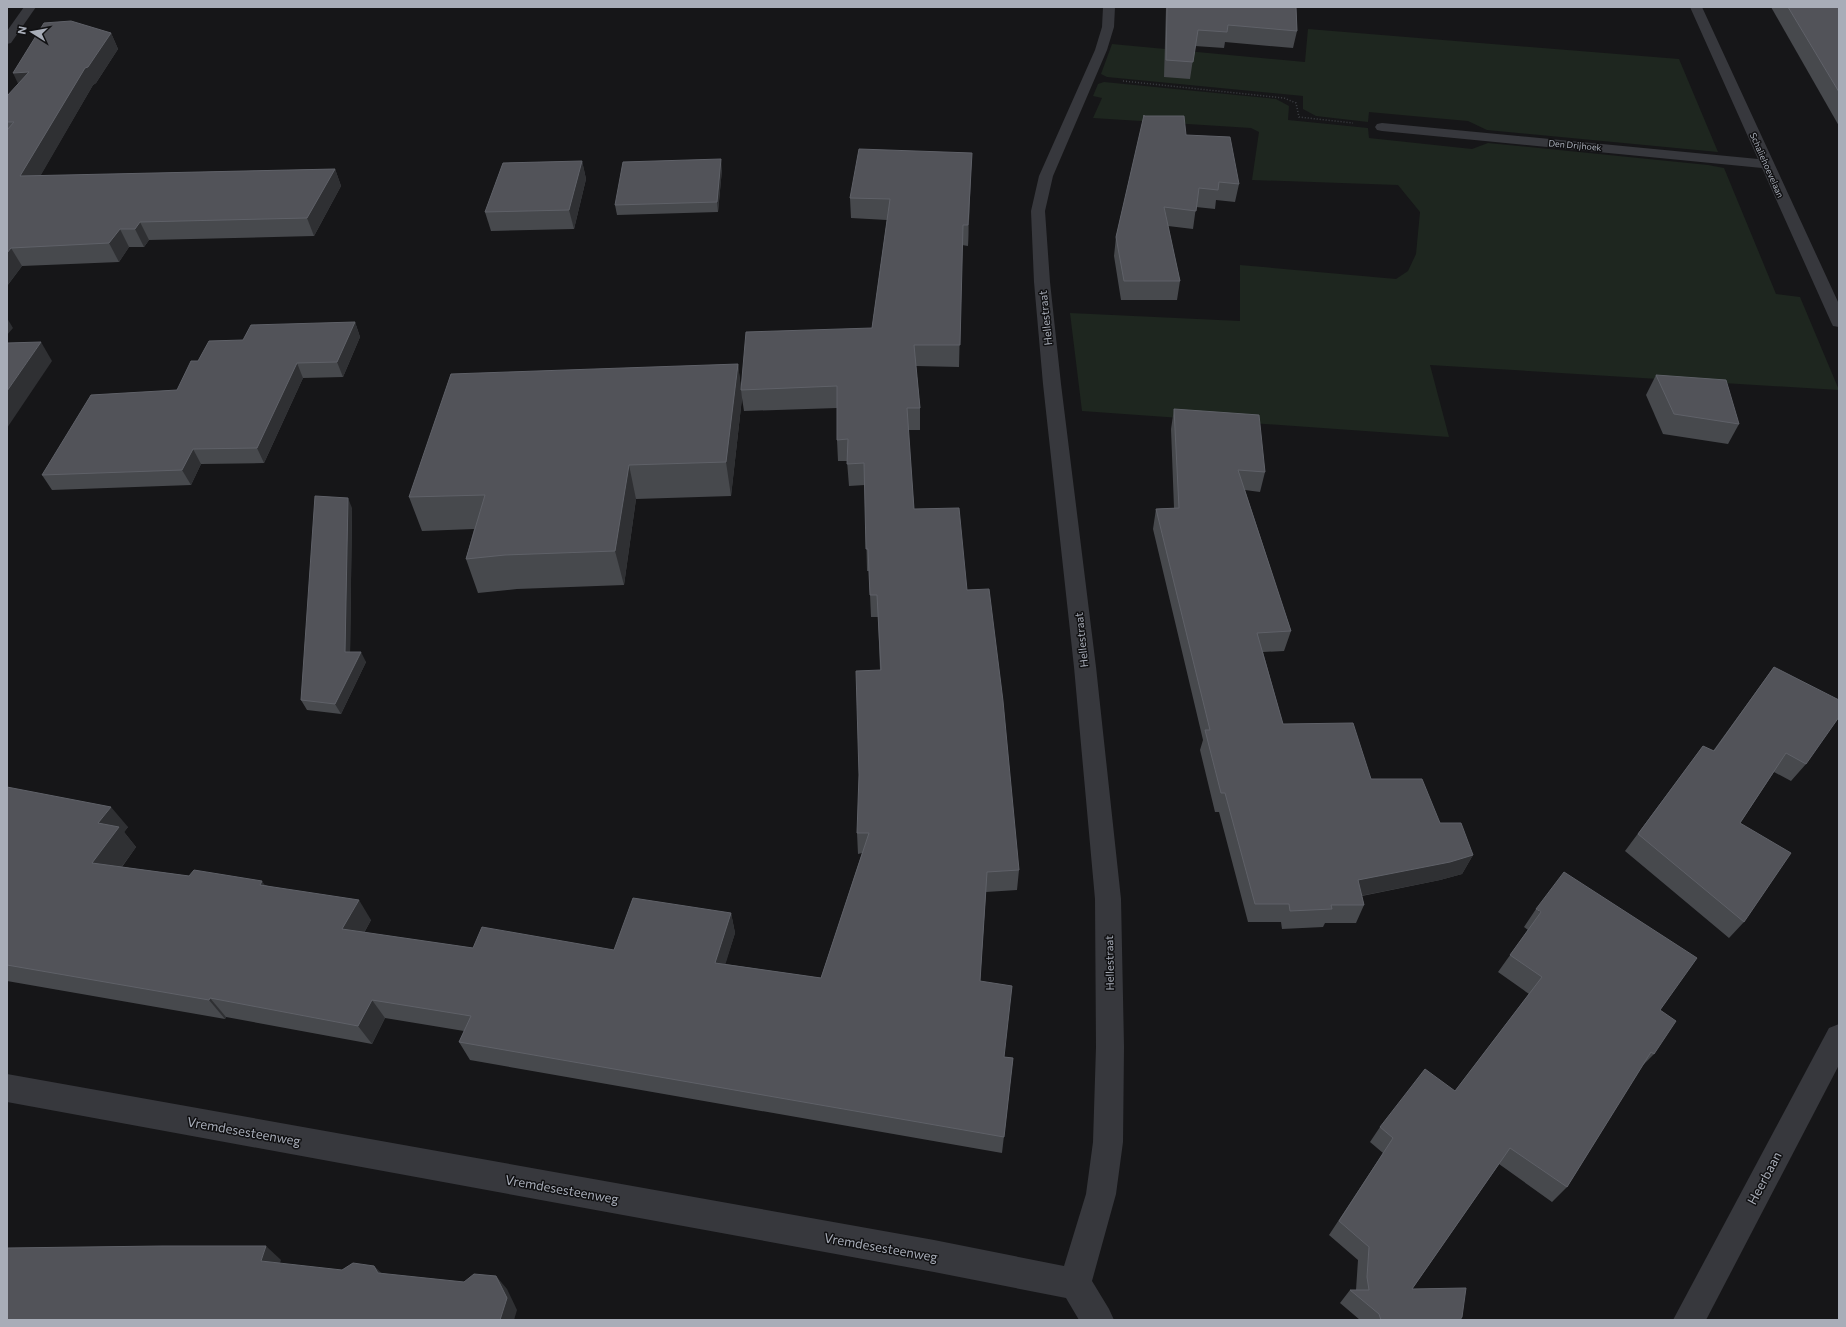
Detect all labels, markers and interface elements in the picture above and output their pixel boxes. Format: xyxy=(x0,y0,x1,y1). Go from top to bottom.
north arrow xyxy=(12,12,52,52)
text: N xyxy=(15,25,29,35)
street label: Schaliehoevelaan xyxy=(1748,131,1786,199)
street label: Den Drijhoek xyxy=(1548,137,1602,153)
street label: Hellestraat xyxy=(1036,289,1054,346)
street label: Hellestraat xyxy=(1072,611,1090,668)
street label: Hellestraat xyxy=(1102,935,1116,991)
street label: Vremdesesteenweg xyxy=(186,1113,302,1149)
street label: Heerbaan xyxy=(1743,1149,1785,1207)
street label: Vremdesesteenweg xyxy=(504,1171,620,1207)
street label: Vremdesesteenweg xyxy=(823,1229,939,1265)

